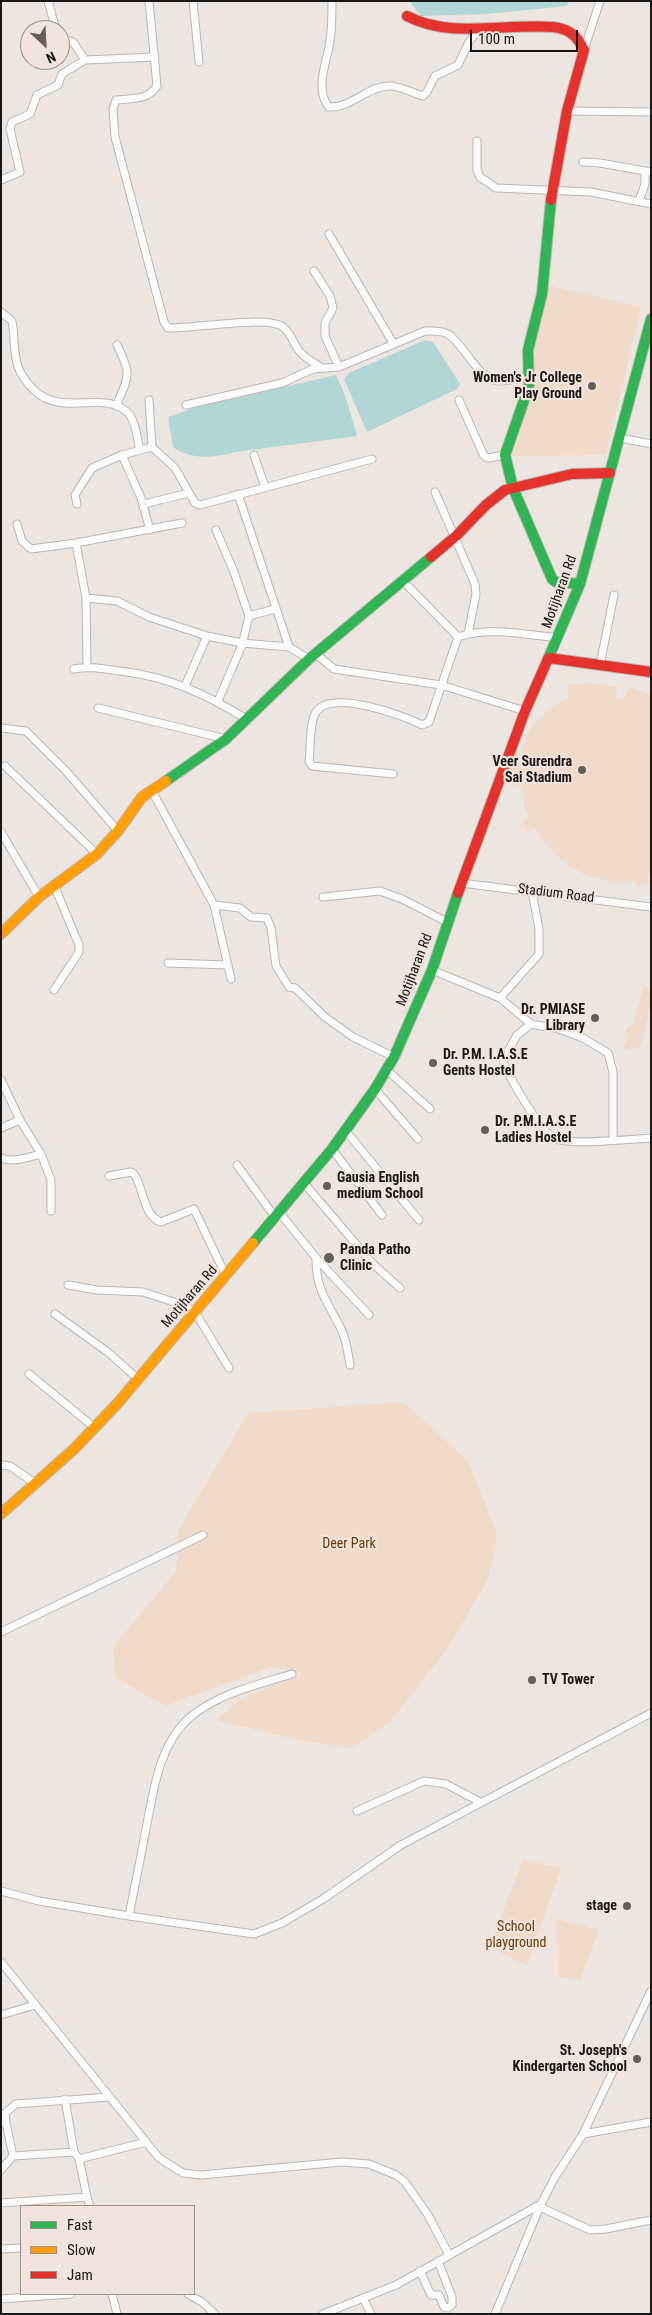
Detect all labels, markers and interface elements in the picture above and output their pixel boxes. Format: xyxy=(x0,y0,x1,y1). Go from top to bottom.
north arrow xyxy=(20,20,70,70)
scale bar xyxy=(472,20,580,52)
text: 100 m xyxy=(478,30,515,48)
text: N xyxy=(44,49,58,67)
place label: Women's Jr College Play Ground xyxy=(473,370,582,402)
marker: Women's Jr College Play Ground xyxy=(586,380,598,392)
street label: Motijharan Rd xyxy=(539,553,581,631)
place label: Veer Surendra Sai Stadium xyxy=(492,754,572,786)
marker: Veer Surendra Sai Stadium xyxy=(576,764,588,776)
street label: Stadium Road xyxy=(517,881,595,907)
street label: Motijharan Rd xyxy=(393,931,437,1009)
place label: Dr. PMIASE Library xyxy=(521,1002,585,1034)
marker: Dr. PMIASE Library xyxy=(589,1012,601,1024)
place label: Dr. P.M. I.A.S.E Gents Hostel xyxy=(443,1047,528,1080)
marker: Dr. P.M. I.A.S.E Gents Hostel xyxy=(427,1057,439,1069)
place label: Dr. P.M.I.A.S.E Ladies Hostel xyxy=(495,1114,576,1146)
marker: Dr. P.M.I.A.S.E Ladies Hostel xyxy=(479,1124,491,1136)
place label: Gausia English medium School xyxy=(337,1170,423,1202)
marker: Gausia English medium School xyxy=(321,1180,333,1192)
place label: Panda Patho Clinic xyxy=(340,1242,411,1274)
marker: Panda Patho Clinic xyxy=(322,1251,336,1265)
street label: Motijharan Rd xyxy=(159,1263,221,1331)
park label: Deer Park xyxy=(322,1536,376,1552)
place label: TV Tower xyxy=(542,1672,594,1688)
marker: TV Tower xyxy=(526,1674,538,1686)
place label: stage xyxy=(586,1898,617,1914)
marker: stage xyxy=(621,1900,633,1912)
park label: School playground xyxy=(485,1919,547,1951)
place label: St. Joseph's Kindergarten School xyxy=(513,2043,627,2076)
marker: St. Joseph's Kindergarten School xyxy=(631,2053,643,2065)
legend xyxy=(20,2205,195,2295)
text: Fast xyxy=(67,2216,92,2234)
text: Slow xyxy=(67,2241,96,2259)
text: Jam xyxy=(67,2266,93,2284)

